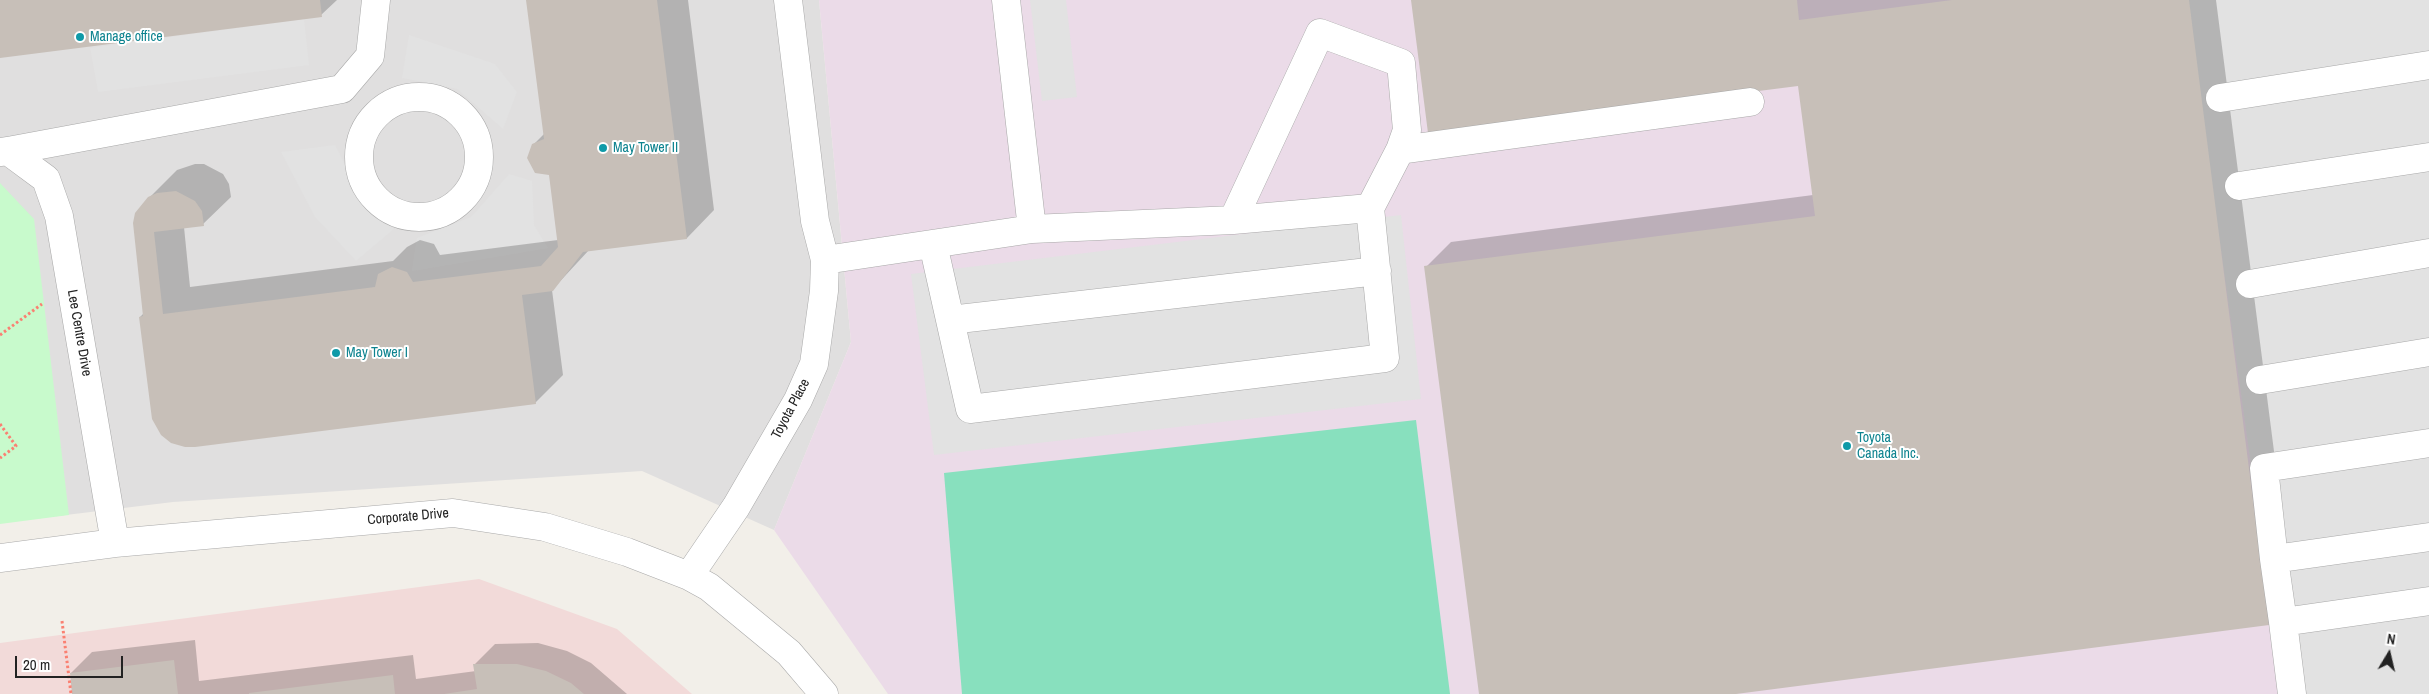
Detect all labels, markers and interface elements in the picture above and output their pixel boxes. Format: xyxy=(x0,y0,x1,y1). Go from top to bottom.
place label: Manage office xyxy=(90,29,163,45)
marker: Manage office xyxy=(74,31,86,43)
place label: May Tower II xyxy=(613,140,678,156)
marker: May Tower II xyxy=(597,142,609,154)
street label: Lee Centre Drive xyxy=(63,288,95,378)
place label: May Tower I xyxy=(346,345,408,361)
marker: May Tower I xyxy=(330,347,342,359)
street label: Toyota Place xyxy=(768,376,814,442)
place label: Toyota Canada Inc. xyxy=(1857,430,1919,462)
marker: Toyota Canada Inc. xyxy=(1841,440,1853,452)
street label: Corporate Drive xyxy=(367,505,449,529)
north arrow xyxy=(2364,629,2414,679)
text: N xyxy=(2386,630,2397,649)
scale bar xyxy=(18,646,125,678)
text: 20 m xyxy=(23,654,50,675)

